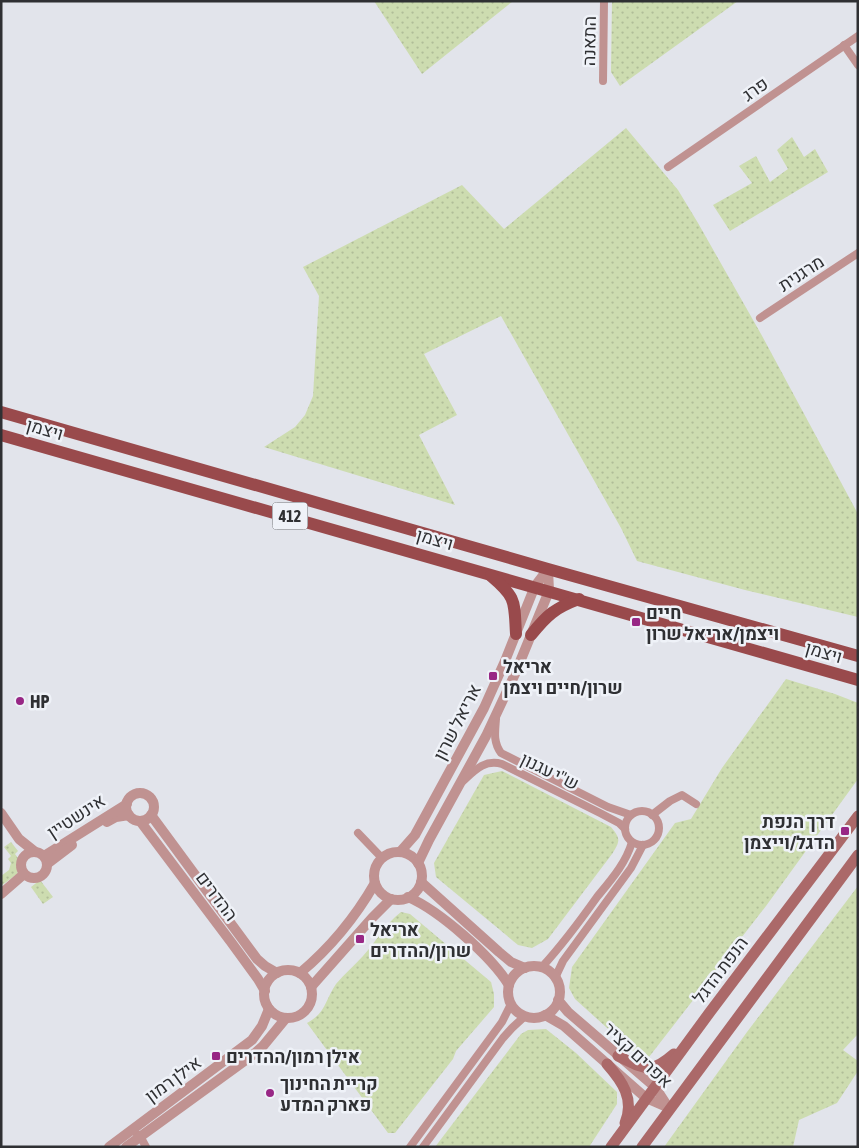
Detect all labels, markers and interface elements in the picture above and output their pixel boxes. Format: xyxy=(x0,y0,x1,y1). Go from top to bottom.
street label: התאנה xyxy=(578,16,600,66)
street label: פרג xyxy=(738,73,772,105)
street label: מרגנית xyxy=(774,250,828,296)
street label: ויצמן xyxy=(24,414,66,444)
road number: 412 xyxy=(272,502,308,530)
street label: ויצמן xyxy=(414,524,456,554)
place label: חיים ויצמן/אריאל שרון xyxy=(646,602,779,644)
marker: חיים ויצמן/אריאל שרון xyxy=(630,616,642,628)
street label: ויצמן xyxy=(803,637,845,667)
place label: אריאל שרון/חיים ויצמן xyxy=(503,656,623,698)
marker: אריאל שרון/חיים ויצמן xyxy=(487,670,499,682)
street label: אריאל שרון xyxy=(429,680,485,764)
place label: HP xyxy=(30,691,49,712)
marker: HP xyxy=(14,695,26,707)
street label: ש"י עגנון xyxy=(517,748,583,794)
street label: אינשטיין xyxy=(43,790,109,842)
place label: דרך הנפת הדגל/וייצמן xyxy=(744,811,835,853)
marker: דרך הנפת הדגל/וייצמן xyxy=(839,825,851,837)
street label: ההדרים xyxy=(192,867,242,925)
place label: אריאל שרון/ההדרים xyxy=(370,919,471,961)
street label: הנפת הדגל xyxy=(688,932,752,1008)
marker: אריאל שרון/ההדרים xyxy=(354,933,366,945)
street label: אפרים קציר xyxy=(599,1018,677,1092)
place label: אילן רמון/ההדרים xyxy=(226,1046,360,1067)
marker: אילן רמון/ההדרים xyxy=(210,1050,222,1062)
street label: אילן רמון xyxy=(141,1052,205,1106)
place label: קריית החינוך פארק המדע xyxy=(280,1073,378,1115)
marker: קריית החינוך פארק המדע xyxy=(264,1087,276,1099)

